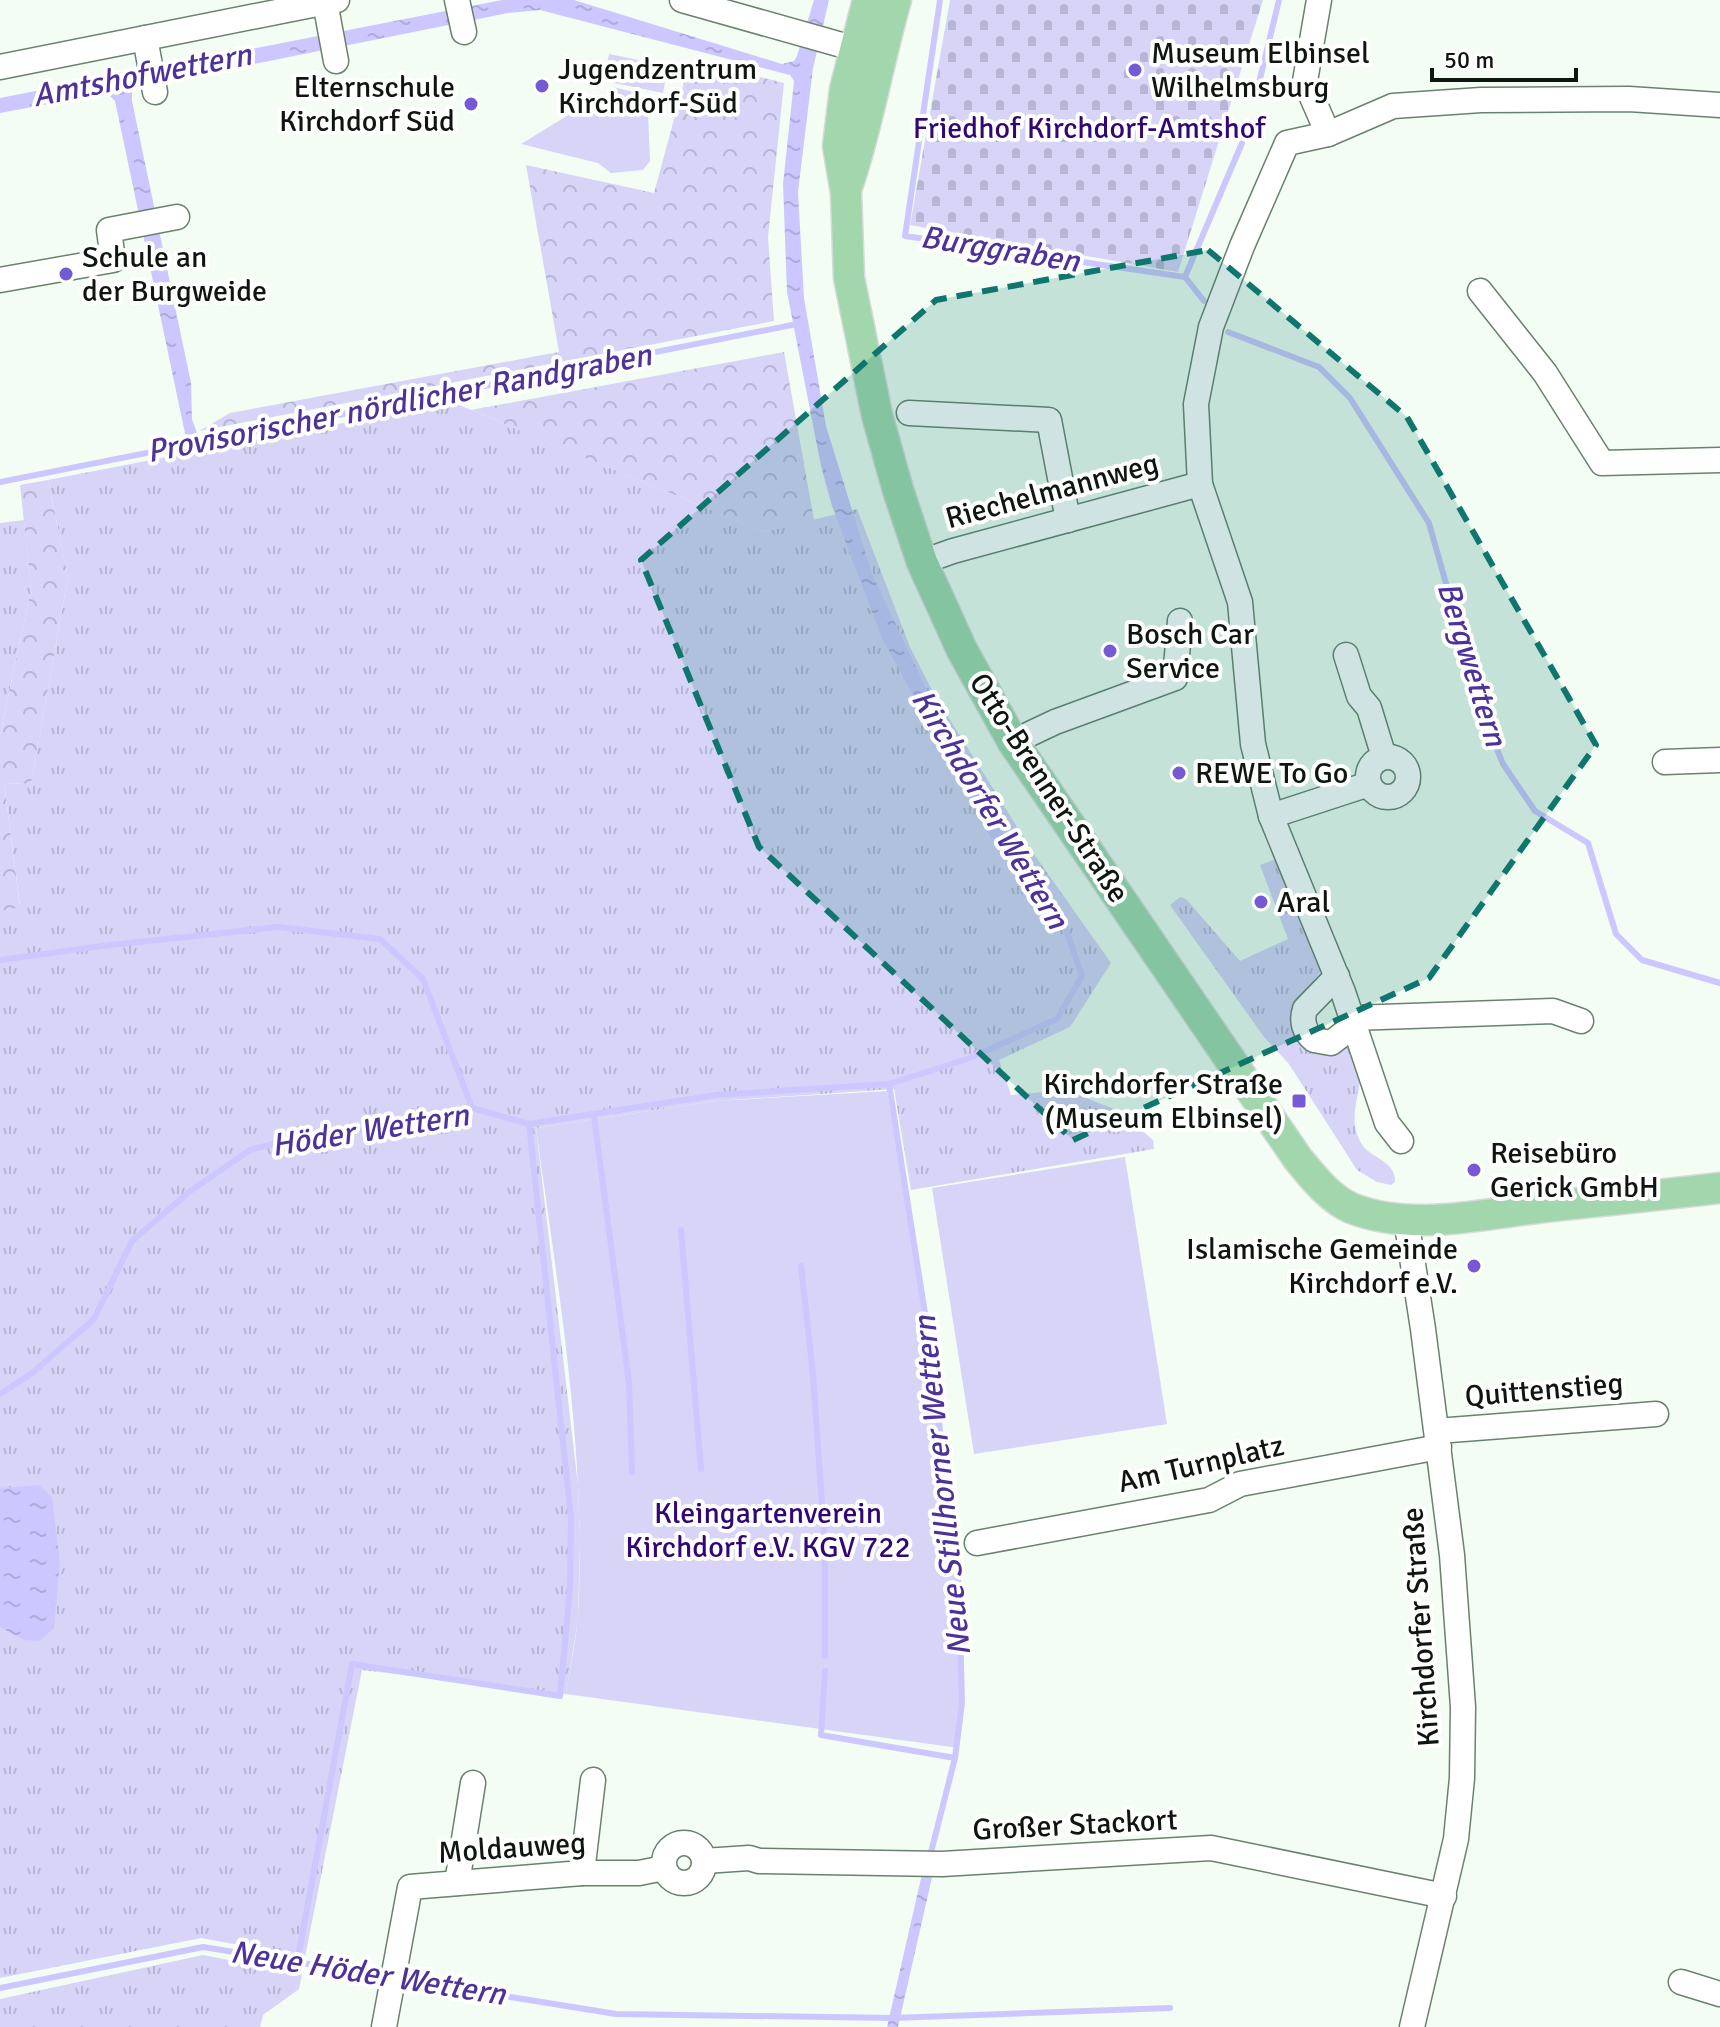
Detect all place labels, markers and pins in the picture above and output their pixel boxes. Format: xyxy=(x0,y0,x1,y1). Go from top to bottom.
place label: Museum Elbinsel Wilhelmsburg xyxy=(1151,35,1370,106)
place label: Jugendzentrum Kirchdorf-Süd xyxy=(558,51,757,122)
marker: Museum Elbinsel Wilhelmsburg xyxy=(1126,61,1144,79)
place label: Elternschule Kirchdorf Süd xyxy=(279,69,455,140)
marker: Jugendzentrum Kirchdorf-Süd xyxy=(533,77,551,95)
marker: Elternschule Kirchdorf Süd xyxy=(462,95,480,113)
place label: Schule an der Burgweide xyxy=(82,239,267,310)
marker: Schule an der Burgweide xyxy=(57,265,75,283)
place label: Bosch Car Service xyxy=(1126,616,1254,687)
marker: Bosch Car Service xyxy=(1101,642,1119,660)
place label: REWE To Go xyxy=(1195,755,1348,792)
marker: REWE To Go xyxy=(1170,764,1188,782)
place label: Aral xyxy=(1277,884,1330,921)
marker: Aral xyxy=(1252,893,1270,911)
place label: Kirchdorfer Straße (Museum Elbinsel) xyxy=(1043,1066,1283,1137)
marker: Kirchdorfer Straße (Museum Elbinsel) xyxy=(1290,1092,1308,1110)
place label: Reisebüro Gerick GmbH xyxy=(1490,1135,1659,1206)
marker: Reisebüro Gerick GmbH xyxy=(1465,1161,1483,1179)
place label: Islamische Gemeinde Kirchdorf e.V. xyxy=(1186,1231,1458,1302)
marker: Islamische Gemeinde Kirchdorf e.V. xyxy=(1465,1257,1483,1275)

